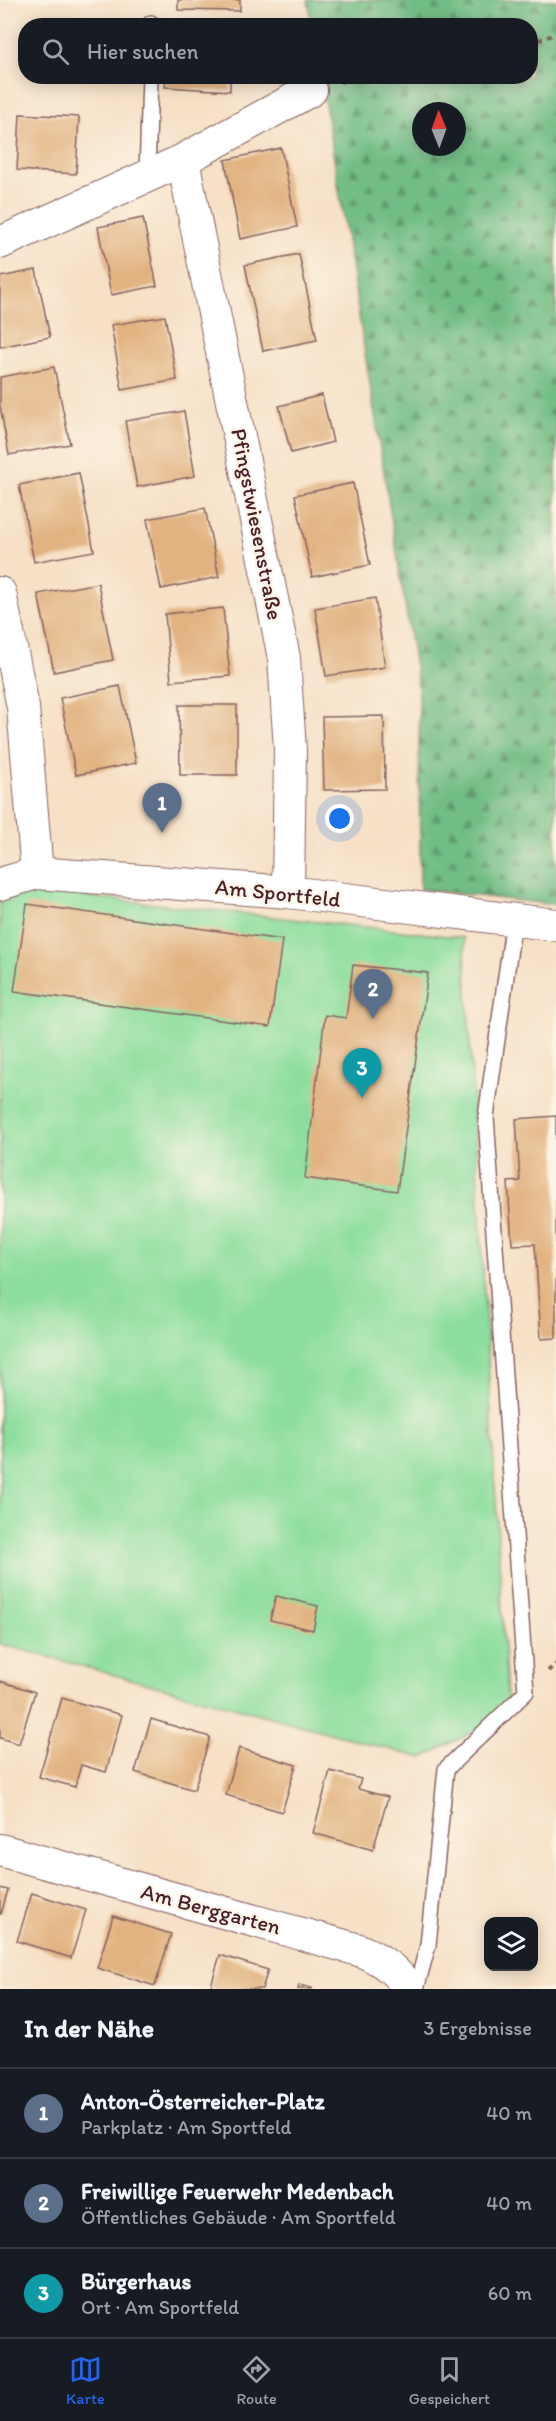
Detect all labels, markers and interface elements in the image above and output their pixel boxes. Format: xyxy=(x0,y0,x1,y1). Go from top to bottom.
search box xyxy=(18,18,538,84)
icon: search xyxy=(39,35,72,68)
text: Hier suchen xyxy=(87,38,198,65)
north arrow xyxy=(412,102,466,156)
street label: Pfingstwiesenstraße xyxy=(225,426,289,622)
pin: 1 xyxy=(142,784,182,833)
your location xyxy=(325,804,354,833)
street label: Am Sportfeld xyxy=(214,873,342,913)
pin: 2 xyxy=(354,970,392,1019)
pin: 3 xyxy=(342,1048,382,1098)
street label: Am Berggarten xyxy=(138,1877,284,1941)
map controls xyxy=(484,1917,538,1971)
button: layers xyxy=(484,1917,538,1971)
text: In der Nähe xyxy=(24,2012,154,2044)
text: 3 Ergebnisse xyxy=(424,2016,532,2040)
text: Anton-Österreicher-Platz xyxy=(81,2088,325,2115)
text: 1 xyxy=(39,2101,48,2125)
text: 40 m xyxy=(486,2101,532,2125)
text: Parkplatz · Am Sportfeld xyxy=(81,2115,292,2139)
text: Freiwillige Feuerwehr Medenbach xyxy=(81,2178,393,2205)
text: 2 xyxy=(38,2191,49,2215)
text: 40 m xyxy=(486,2191,532,2215)
text: Öffentliches Gebäude · Am Sportfeld xyxy=(81,2205,396,2229)
text: Bürgerhaus xyxy=(81,2268,191,2295)
text: 3 xyxy=(38,2281,49,2305)
text: 60 m xyxy=(488,2281,532,2305)
text: Ort · Am Sportfeld xyxy=(81,2295,239,2319)
tab: Karte xyxy=(66,2353,105,2408)
tab: Route xyxy=(237,2353,277,2408)
tab: Gespeichert xyxy=(409,2353,490,2408)

